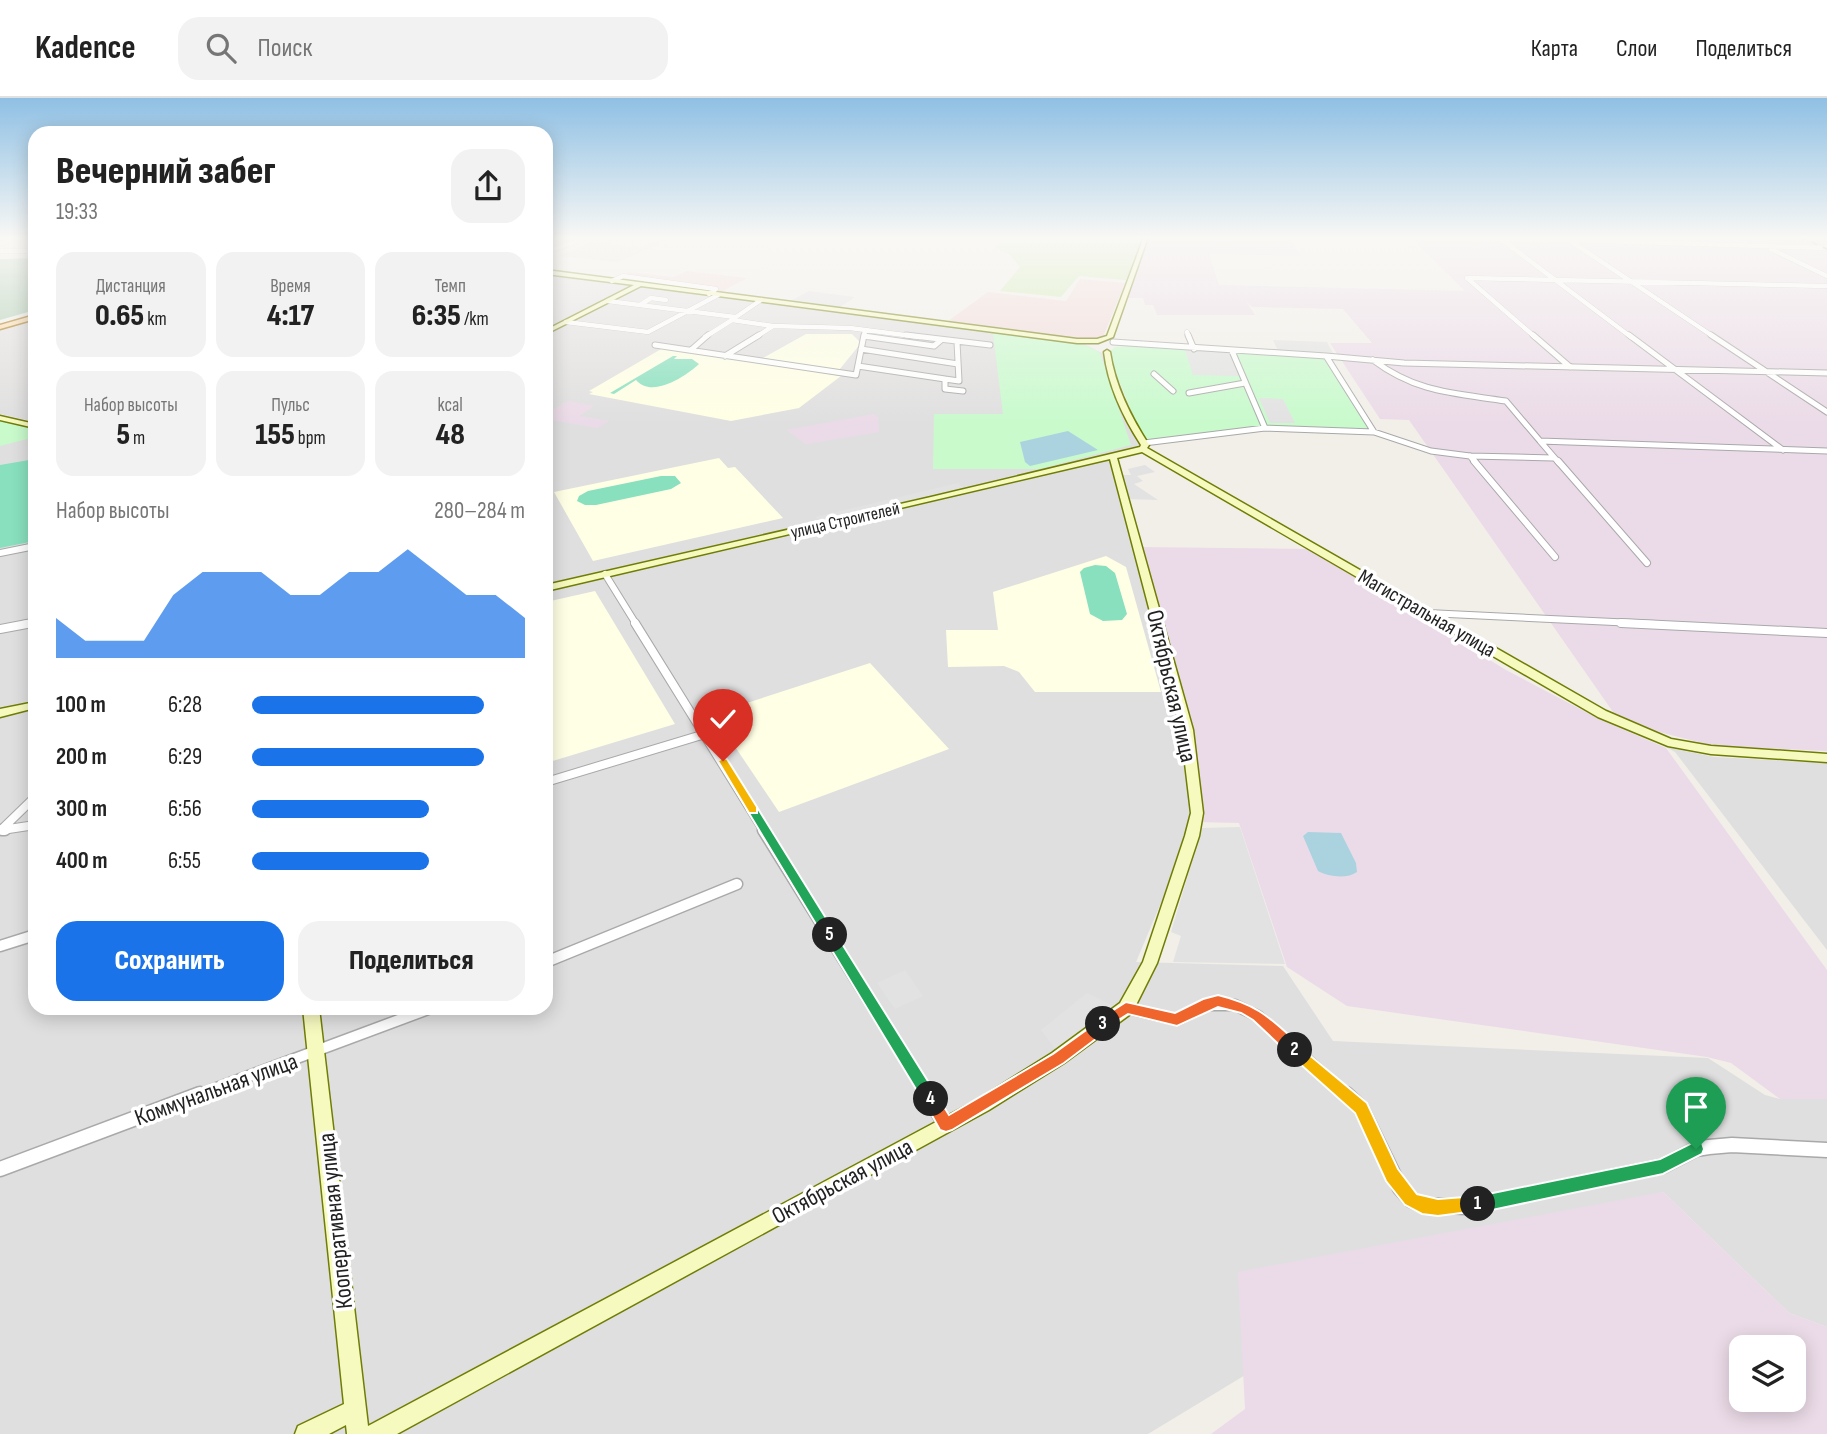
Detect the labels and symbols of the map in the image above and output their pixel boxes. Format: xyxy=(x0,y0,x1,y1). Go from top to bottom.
street label: улица Строителей xyxy=(789,498,902,543)
street label: Магистральная улица xyxy=(1354,564,1500,663)
street label: Октябрьская улица xyxy=(1140,607,1203,765)
pin xyxy=(693,689,753,761)
pin: 5 xyxy=(812,918,848,952)
pin: 3 xyxy=(1086,1006,1120,1042)
pin: 2 xyxy=(1278,1032,1312,1068)
street label: Коммунальная улица xyxy=(131,1047,302,1132)
pin xyxy=(1666,1077,1726,1149)
pin: 4 xyxy=(914,1082,948,1116)
street label: Кооперативная улица xyxy=(312,1132,359,1310)
street label: Октябрьская улица xyxy=(767,1132,918,1231)
pin: 1 xyxy=(1460,1186,1496,1222)

